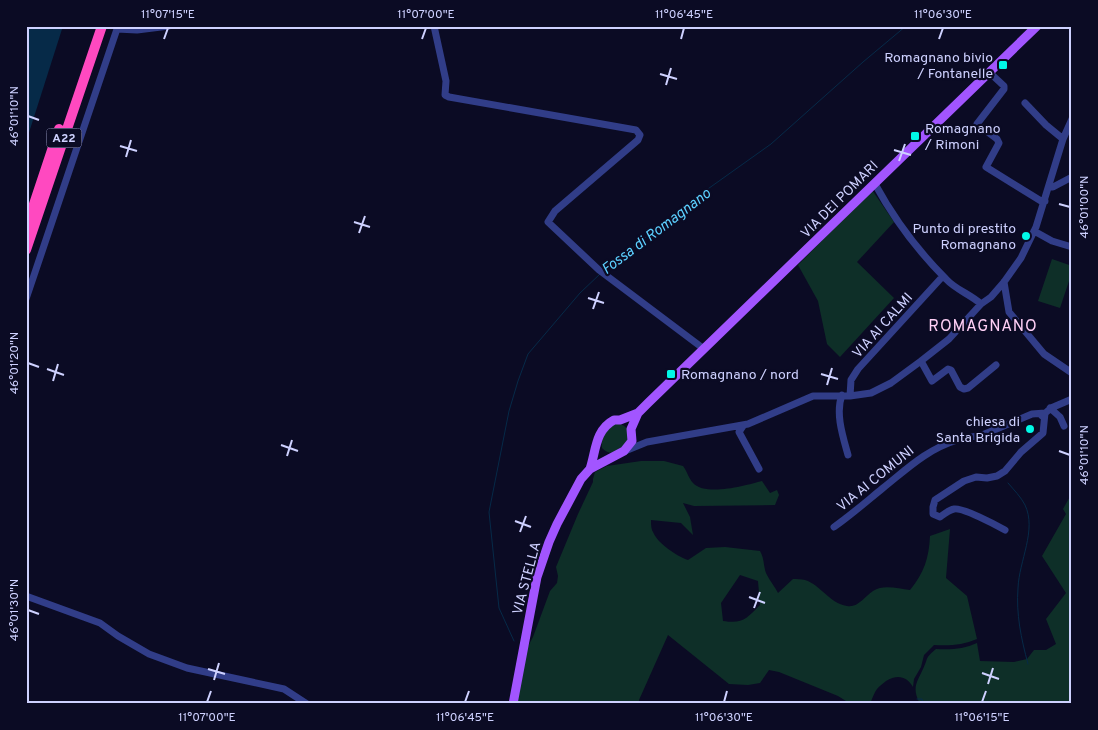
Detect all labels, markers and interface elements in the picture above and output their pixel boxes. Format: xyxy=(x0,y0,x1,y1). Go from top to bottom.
text: 11°07'15"E xyxy=(141,7,195,23)
text: 11°07'00"E xyxy=(397,7,455,23)
text: 11°06'45"E xyxy=(655,7,713,23)
text: 11°06'30"E xyxy=(914,7,972,23)
place label: Romagnano bivio / Fontanelle xyxy=(884,50,993,83)
marker: Romagnano bivio / Fontanelle xyxy=(997,59,1009,71)
text: 46°01'10"N xyxy=(7,86,23,146)
place label: Romagnano / Rimoni xyxy=(924,121,1001,154)
road number: A22 xyxy=(46,128,82,148)
marker: Romagnano / Rimoni xyxy=(909,130,921,142)
street label: VIA DEI POMARI xyxy=(798,158,882,242)
text: 46°01'00"N xyxy=(1077,176,1093,238)
water label: Fossa di Romagnano xyxy=(598,185,715,279)
place label: Punto di prestito Romagnano xyxy=(912,221,1016,254)
marker: Punto di prestito Romagnano xyxy=(1020,230,1032,242)
street label: VIA AI CALMI xyxy=(849,290,917,362)
district label: ROMAGNANO xyxy=(928,317,1038,337)
text: 46°01'20"N xyxy=(7,332,23,394)
place label: Romagnano / nord xyxy=(681,367,799,384)
marker: Romagnano / nord xyxy=(665,368,677,380)
place label: chiesa di Santa Brigida xyxy=(936,414,1020,447)
marker: chiesa di Santa Brigida xyxy=(1024,423,1036,435)
text: 46°01'10"N xyxy=(1077,425,1093,485)
street label: VIA AI COMUNI xyxy=(834,443,918,516)
street label: VIA STELLA xyxy=(510,540,545,617)
text: 46°01'30"N xyxy=(7,579,23,641)
text: 11°07'00"E xyxy=(178,710,236,726)
text: 11°06'45"E xyxy=(436,710,494,726)
text: 11°06'30"E xyxy=(695,710,753,726)
text: 11°06'15"E xyxy=(954,710,1010,726)

